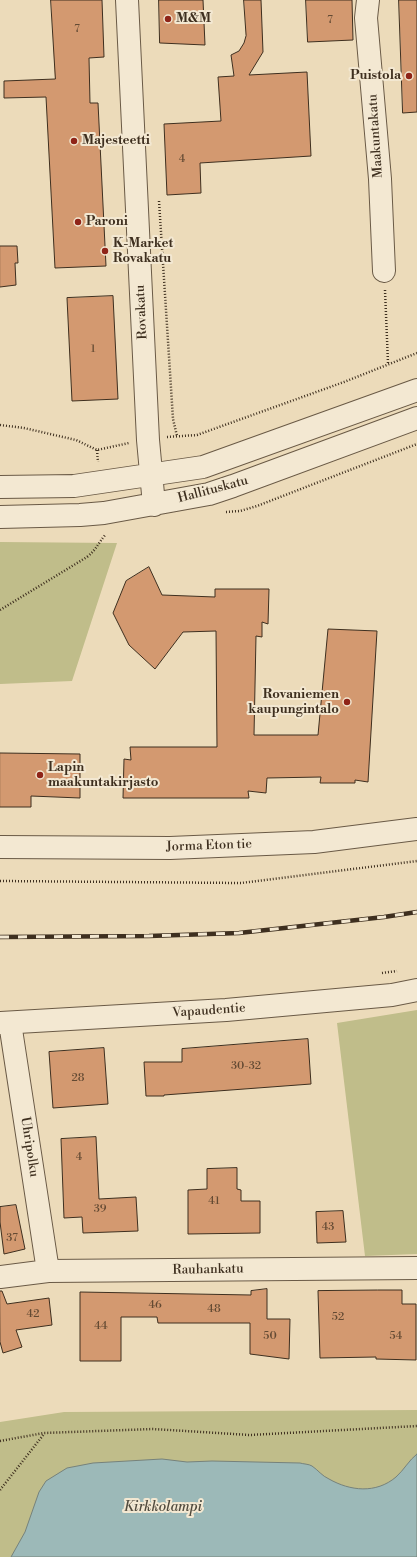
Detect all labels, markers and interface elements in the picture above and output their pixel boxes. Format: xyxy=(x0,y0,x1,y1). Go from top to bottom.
place label: M&M xyxy=(176,11,211,27)
house number: 7 xyxy=(327,13,333,27)
marker: M&M xyxy=(163,14,173,24)
house number: 7 xyxy=(74,22,80,36)
place label: Puistola xyxy=(350,68,401,84)
marker: Puistola xyxy=(404,71,414,81)
street label: Maakuntakatu xyxy=(365,93,387,179)
place label: Majesteetti xyxy=(82,133,150,149)
marker: Majesteetti xyxy=(69,136,79,146)
house number: 4 xyxy=(179,152,185,166)
place label: Paroni xyxy=(86,214,128,230)
marker: Paroni xyxy=(73,217,83,227)
place label: K-Market Rovakatu xyxy=(113,236,173,267)
marker: K-Market Rovakatu xyxy=(100,246,110,256)
street label: Rovakatu xyxy=(133,284,151,340)
house number: 1 xyxy=(91,342,95,356)
street label: Hallituskatu xyxy=(176,473,250,507)
place label: Rovaniemen kaupungintalo xyxy=(248,687,339,718)
marker: Rovaniemen kaupungintalo xyxy=(342,697,352,707)
place label: Lapin maakuntakirjasto xyxy=(48,760,158,791)
marker: Lapin maakuntakirjasto xyxy=(35,770,45,780)
street label: Jorma Eton tie xyxy=(166,837,252,855)
street label: Vapaudentie xyxy=(172,1001,246,1021)
house number: 30-32 xyxy=(231,1059,261,1073)
house number: 28 xyxy=(71,1071,85,1085)
street label: Uhripolku xyxy=(17,1116,41,1178)
house number: 4 xyxy=(76,1150,82,1164)
house number: 41 xyxy=(208,1194,220,1208)
house number: 39 xyxy=(94,1202,106,1216)
house number: 43 xyxy=(322,1220,334,1234)
house number: 37 xyxy=(6,1231,18,1245)
street label: Rauhankatu xyxy=(172,1262,244,1278)
house number: 46 xyxy=(148,1298,162,1312)
house number: 48 xyxy=(207,1302,221,1316)
house number: 42 xyxy=(27,1307,39,1321)
house number: 52 xyxy=(332,1310,344,1324)
house number: 44 xyxy=(94,1319,108,1333)
house number: 50 xyxy=(263,1329,277,1343)
house number: 54 xyxy=(390,1329,402,1343)
water label: Kirkkolampi xyxy=(124,1500,202,1516)

